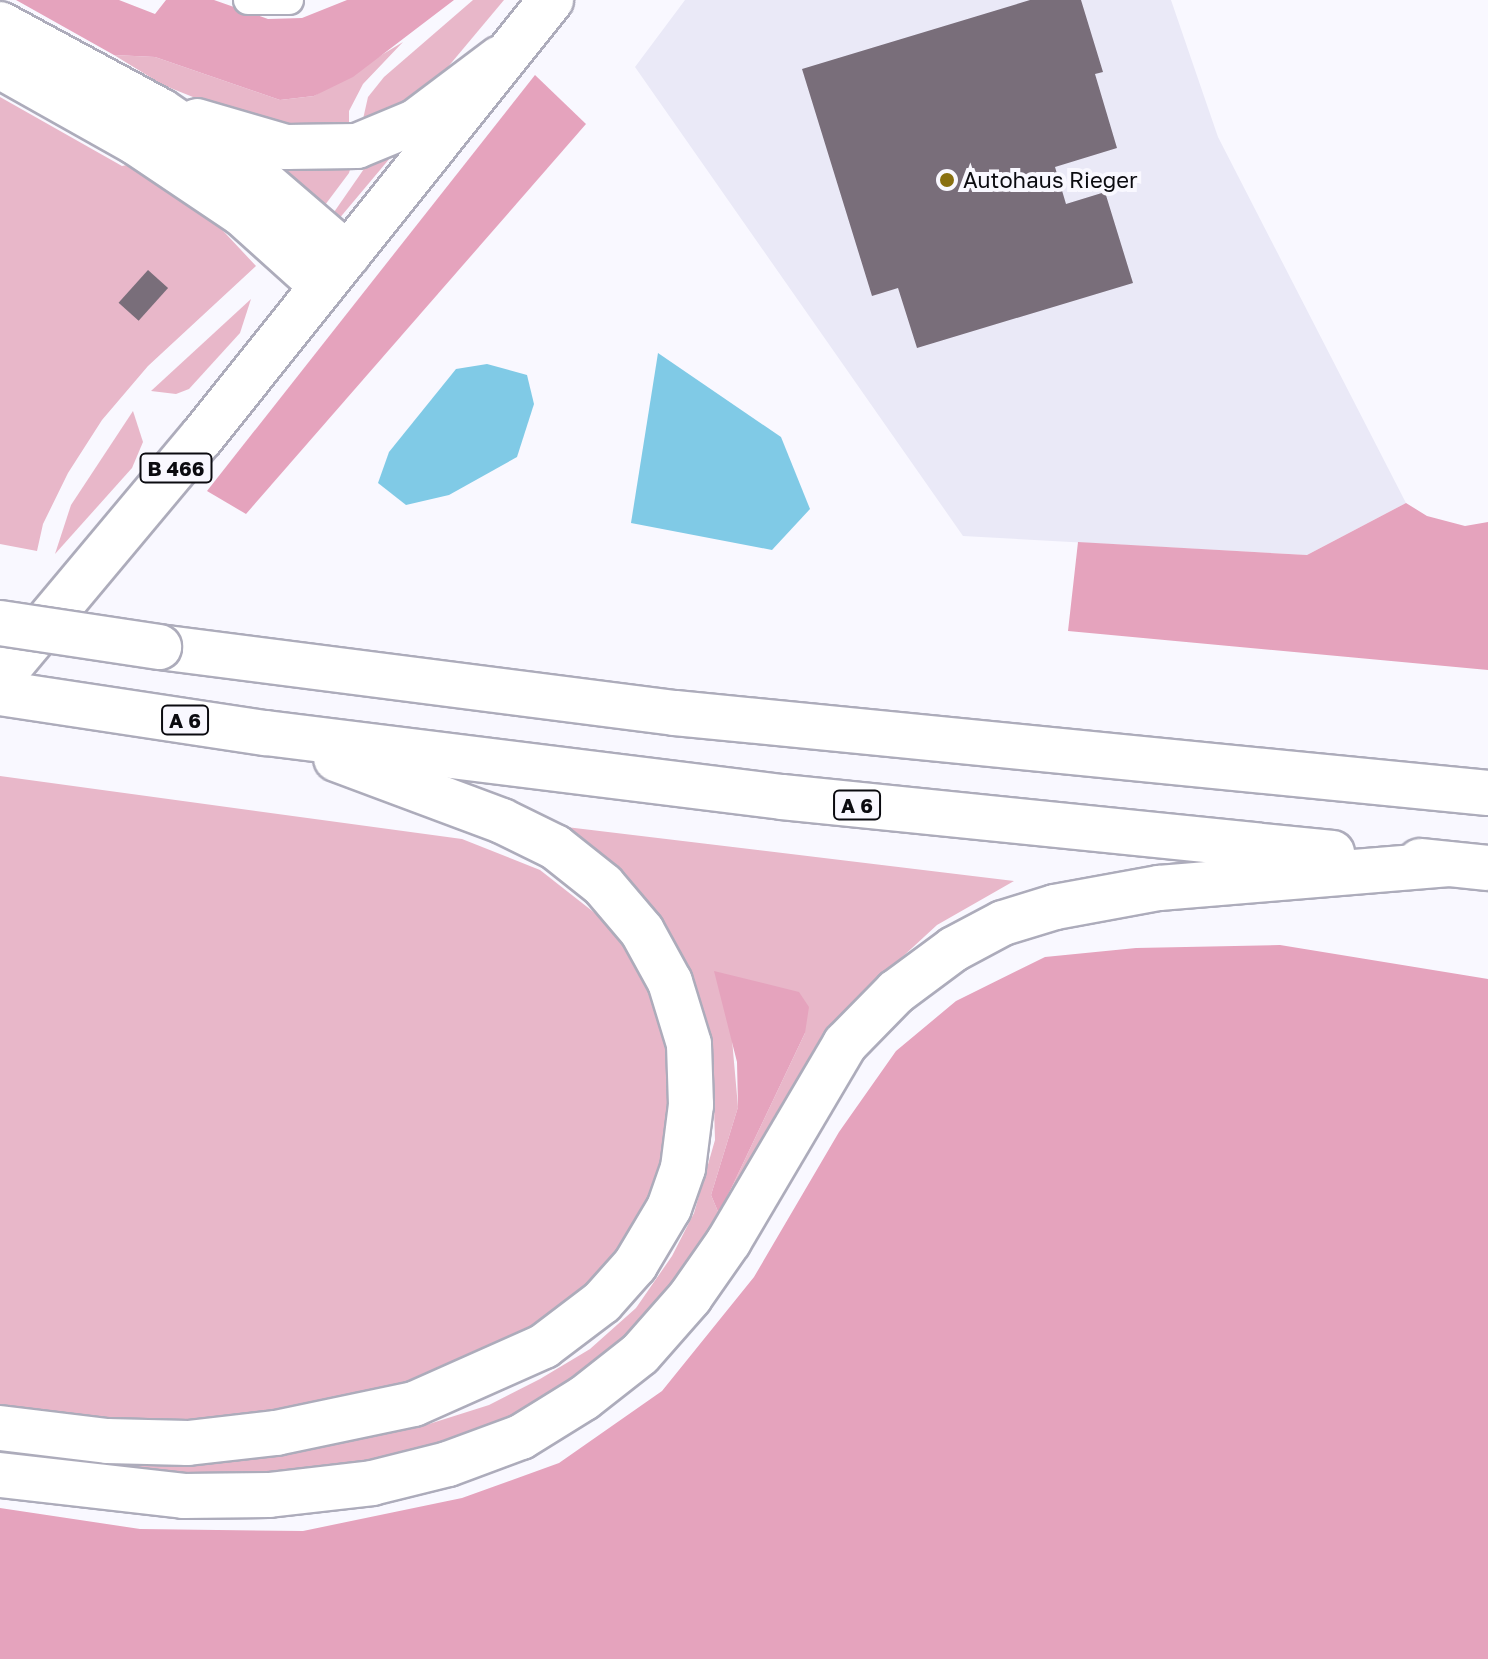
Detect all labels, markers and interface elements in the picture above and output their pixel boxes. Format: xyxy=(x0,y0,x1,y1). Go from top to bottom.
place label: Autohaus Rieger xyxy=(963,167,1138,193)
marker: Autohaus Rieger xyxy=(938,171,956,189)
road number: B 466 xyxy=(138,452,214,484)
road number: A 6 xyxy=(161,704,209,736)
road number: A 6 xyxy=(833,789,881,821)

